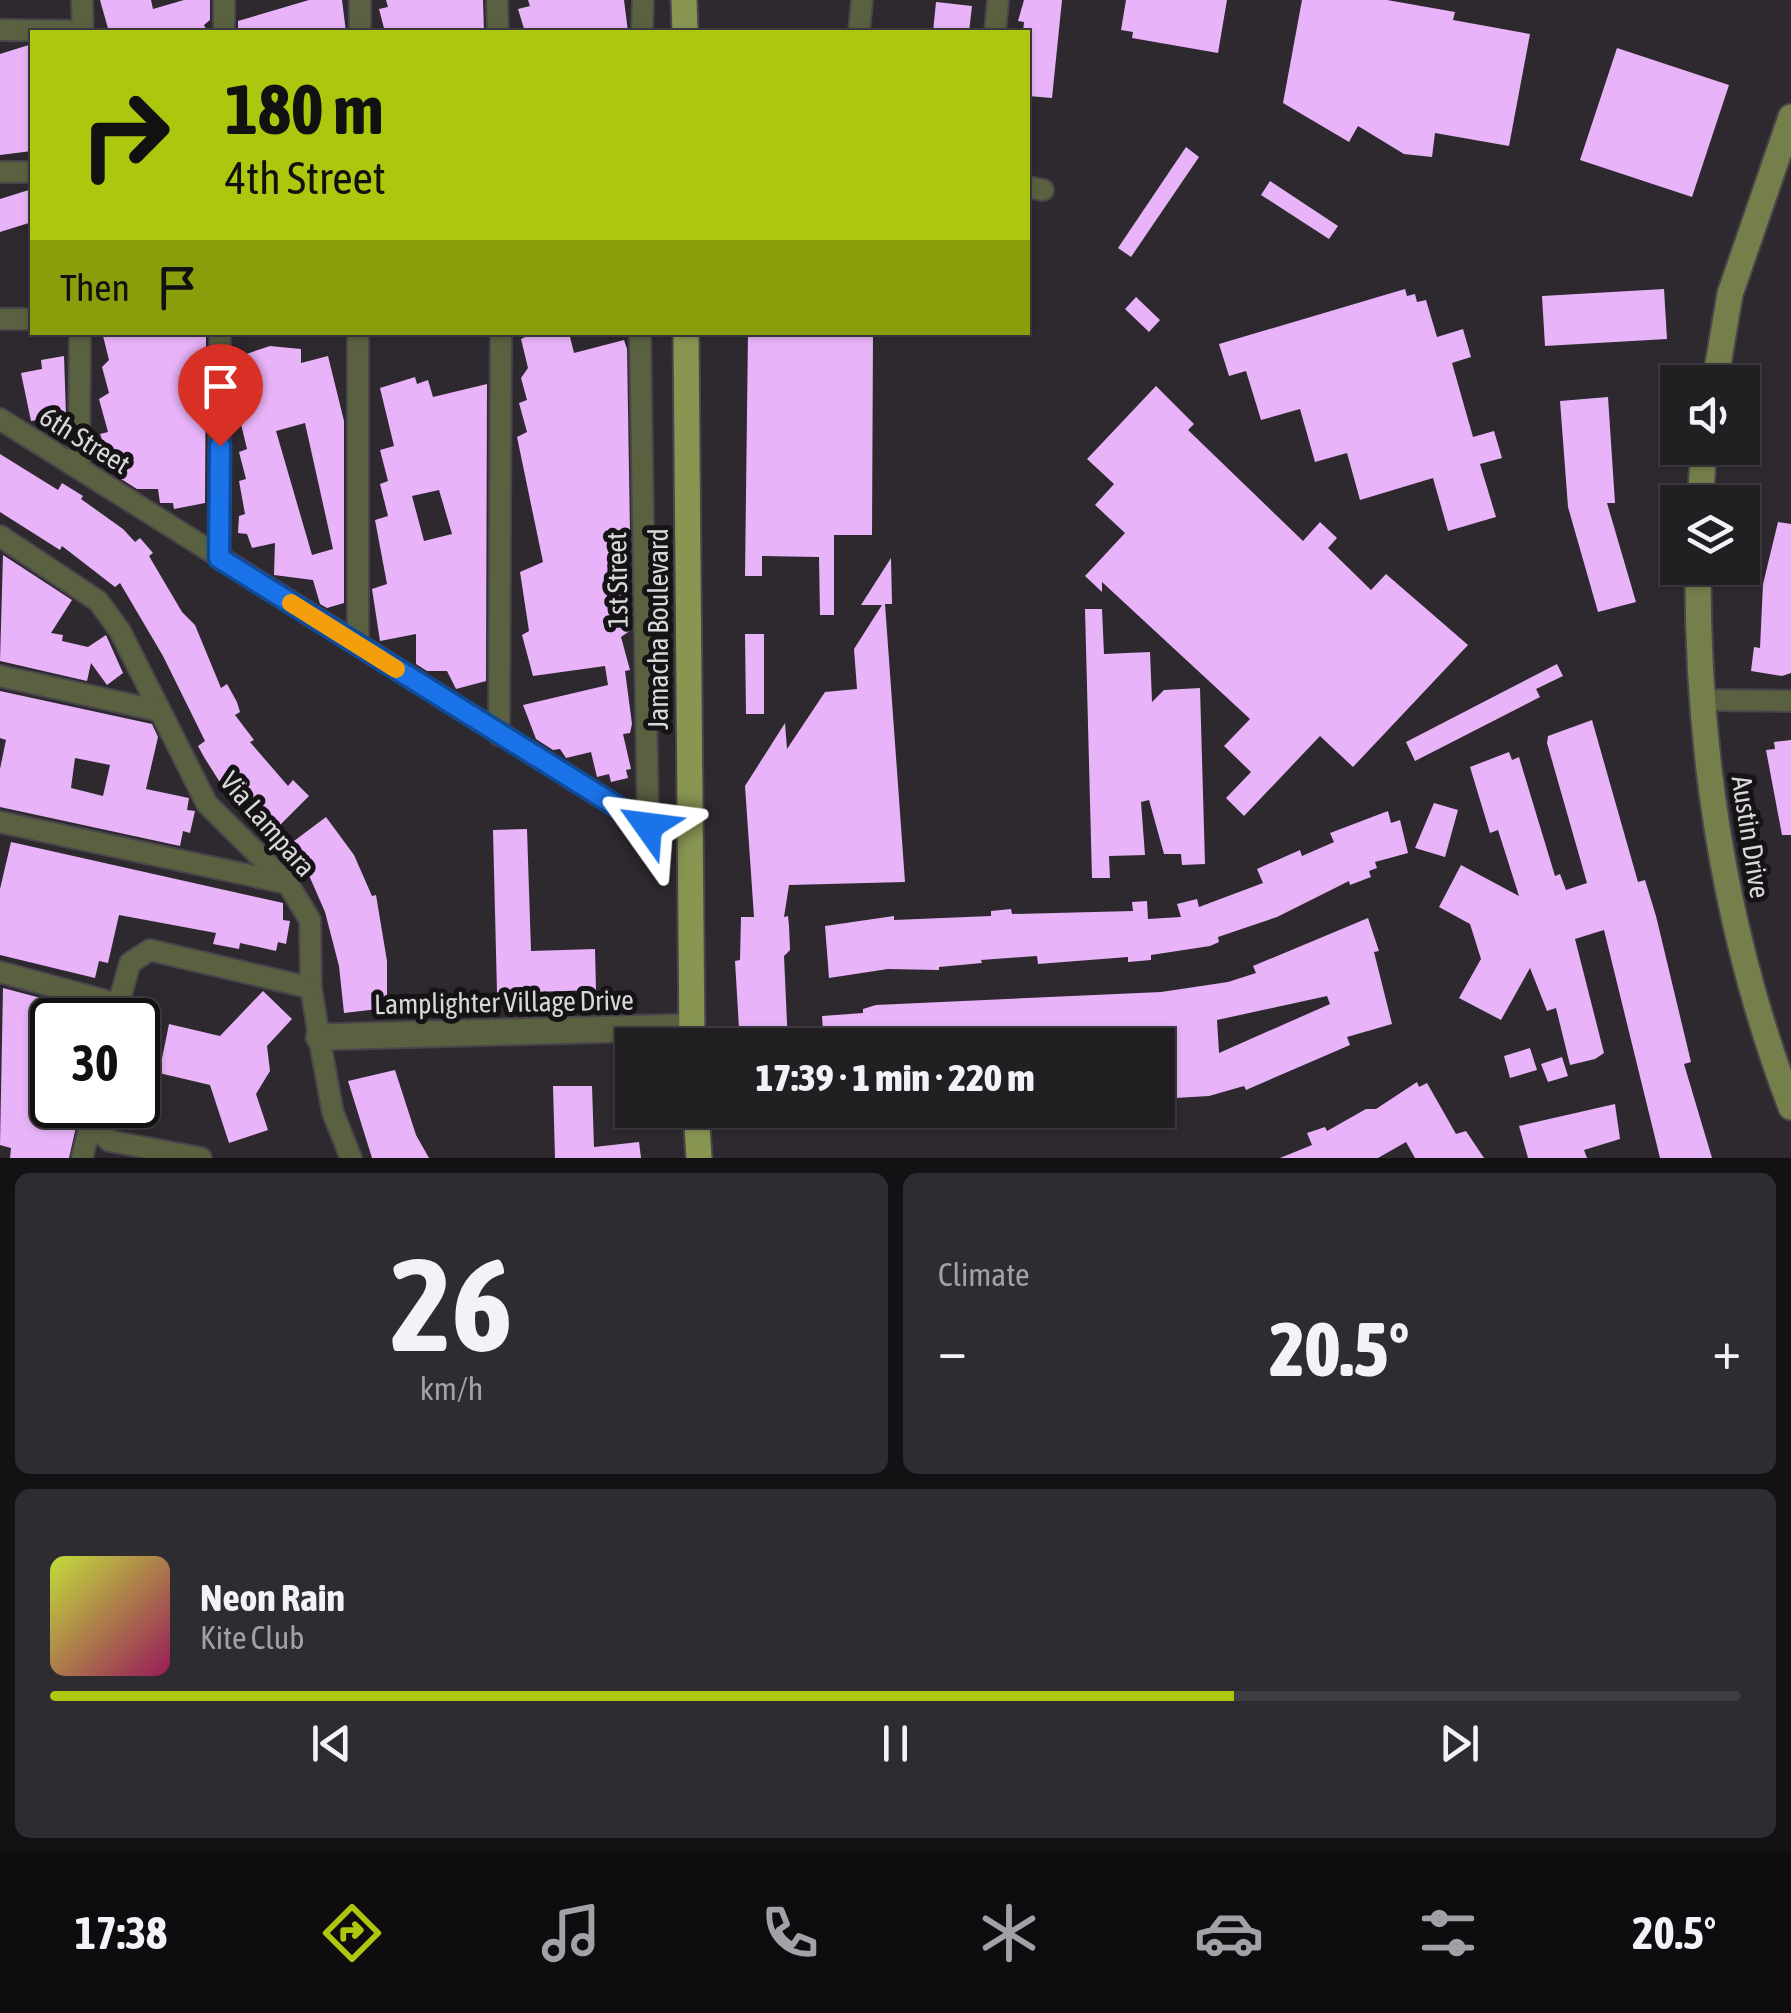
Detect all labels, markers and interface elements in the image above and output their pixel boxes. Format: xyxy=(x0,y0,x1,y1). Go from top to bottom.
text: 180 m xyxy=(225,69,384,149)
icon: right xyxy=(60,70,190,200)
text: 4th Street xyxy=(225,152,386,204)
icon: arrive xyxy=(150,260,205,315)
text: Then xyxy=(60,266,130,309)
pin xyxy=(178,344,263,447)
icon: arrive xyxy=(193,359,248,414)
map controls xyxy=(1660,365,1760,585)
button: sound xyxy=(1660,365,1760,465)
street label: 6th Street xyxy=(34,400,136,480)
button: layers xyxy=(1660,485,1760,585)
street label: Jamacha Boulevard xyxy=(642,528,674,730)
street label: 1st Street xyxy=(600,532,634,628)
street label: Via Lampara xyxy=(214,765,322,883)
position arrow xyxy=(596,774,700,878)
street label: Austin Drive xyxy=(1726,774,1776,900)
street label: Lamplighter Village Drive xyxy=(374,984,634,1020)
speed limit sign: 30 xyxy=(30,998,160,1128)
text: 17:39 · 1 min · 220 m xyxy=(755,1056,1035,1099)
text: 26 xyxy=(390,1230,513,1379)
text: Climate xyxy=(938,1256,1030,1293)
text: 20.5° xyxy=(1270,1306,1409,1392)
text: − xyxy=(938,1318,967,1381)
text: + xyxy=(1712,1318,1741,1381)
text: km/h xyxy=(420,1370,483,1407)
text: Neon Rain xyxy=(200,1576,345,1619)
text: Kite Club xyxy=(200,1619,304,1656)
icon: previous xyxy=(304,1716,359,1771)
icon: pause xyxy=(868,1716,923,1771)
icon: next xyxy=(1432,1716,1487,1771)
icon: directions xyxy=(317,1898,387,1968)
icon: music xyxy=(536,1898,606,1968)
icon: phone xyxy=(755,1898,825,1968)
icon: climate xyxy=(974,1898,1044,1968)
icon: car xyxy=(1194,1898,1264,1968)
icon: filters xyxy=(1413,1898,1483,1968)
text: 17:38 xyxy=(75,1907,167,1959)
text: 20.5° xyxy=(1632,1907,1716,1959)

